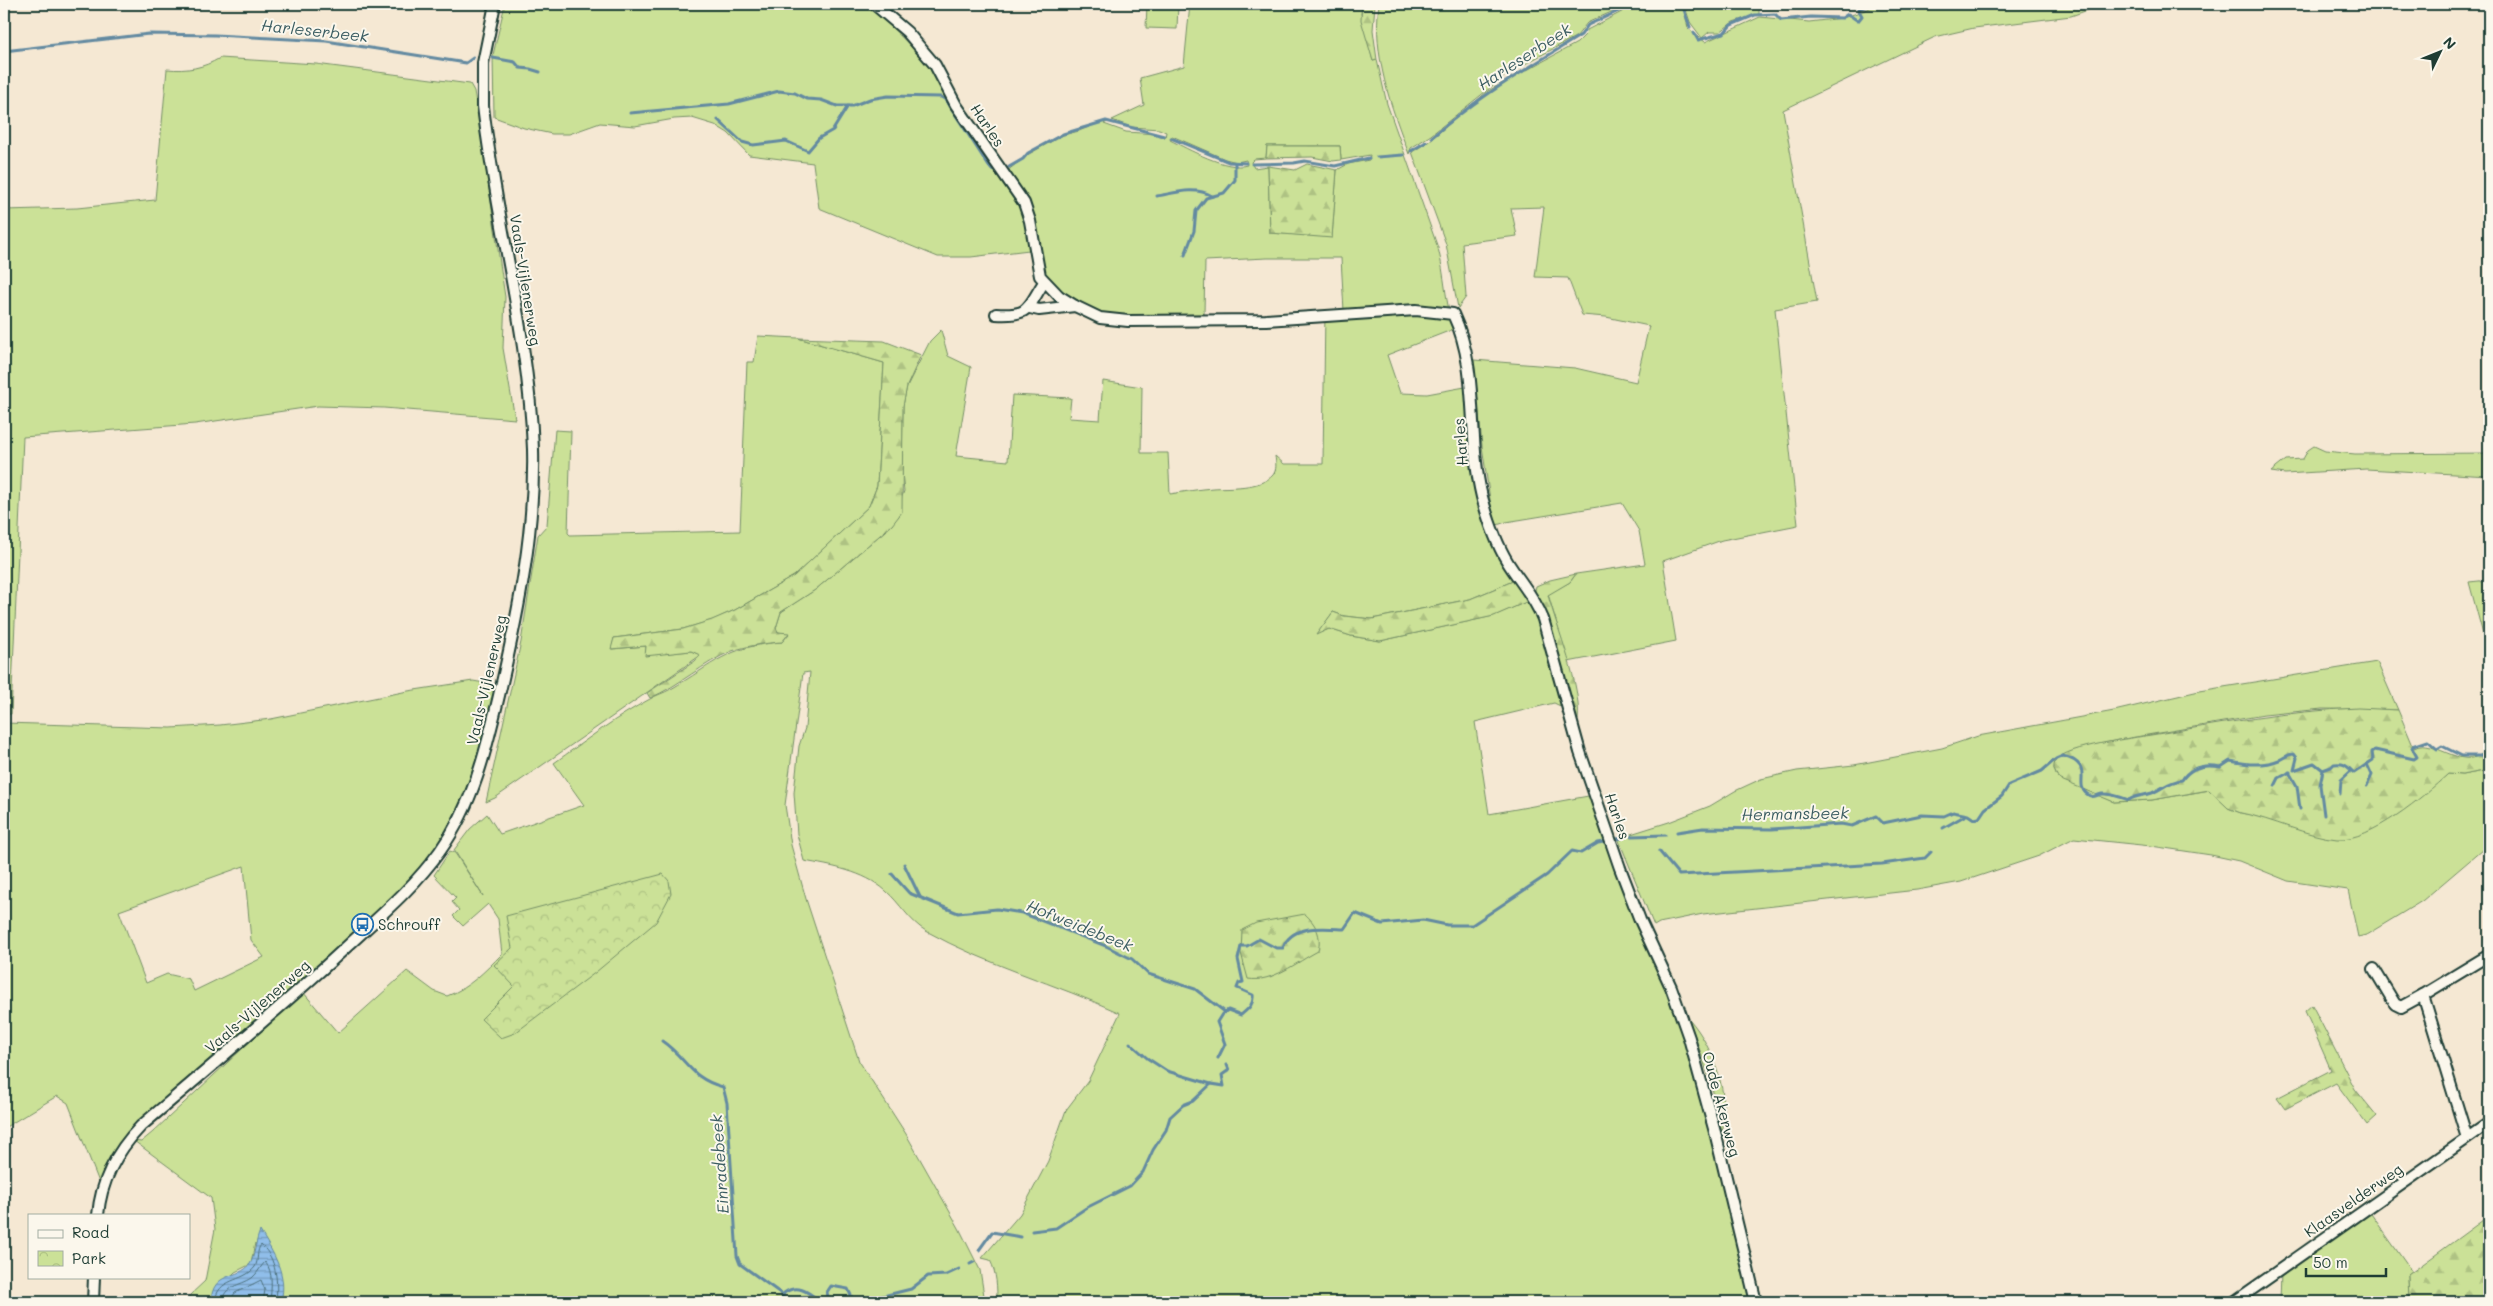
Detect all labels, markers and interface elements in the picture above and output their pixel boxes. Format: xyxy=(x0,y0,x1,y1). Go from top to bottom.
water label: Harleserbeek xyxy=(260,14,370,46)
water label: Harleserbeek xyxy=(1473,18,1575,94)
north arrow xyxy=(2416,28,2466,78)
text: N xyxy=(2439,32,2460,53)
street label: Harles xyxy=(966,100,1010,150)
street label: Vaals-Vijlenerweg xyxy=(506,213,546,347)
street label: Harles xyxy=(1448,417,1472,467)
street label: Vaals-Vijlenerweg xyxy=(461,613,511,747)
street label: Harles xyxy=(1601,790,1635,842)
water label: Hermansbeek xyxy=(1741,802,1849,824)
water label: Hofweidebeek xyxy=(1024,894,1137,956)
bus stop icon: Schrouff xyxy=(350,912,374,936)
place label: Schrouff xyxy=(378,914,441,934)
street label: Vaals-Vijlenerweg xyxy=(200,955,314,1057)
street label: Oude Akerweg xyxy=(1698,1049,1746,1159)
water label: Einradebeek xyxy=(705,1113,733,1214)
street label: Klaasvelderweg xyxy=(2300,1158,2406,1241)
legend xyxy=(28,1214,190,1278)
text: Road xyxy=(72,1222,109,1242)
scale bar xyxy=(2306,1246,2386,1278)
text: Park xyxy=(72,1248,106,1268)
text: 50 m xyxy=(2313,1252,2348,1272)

